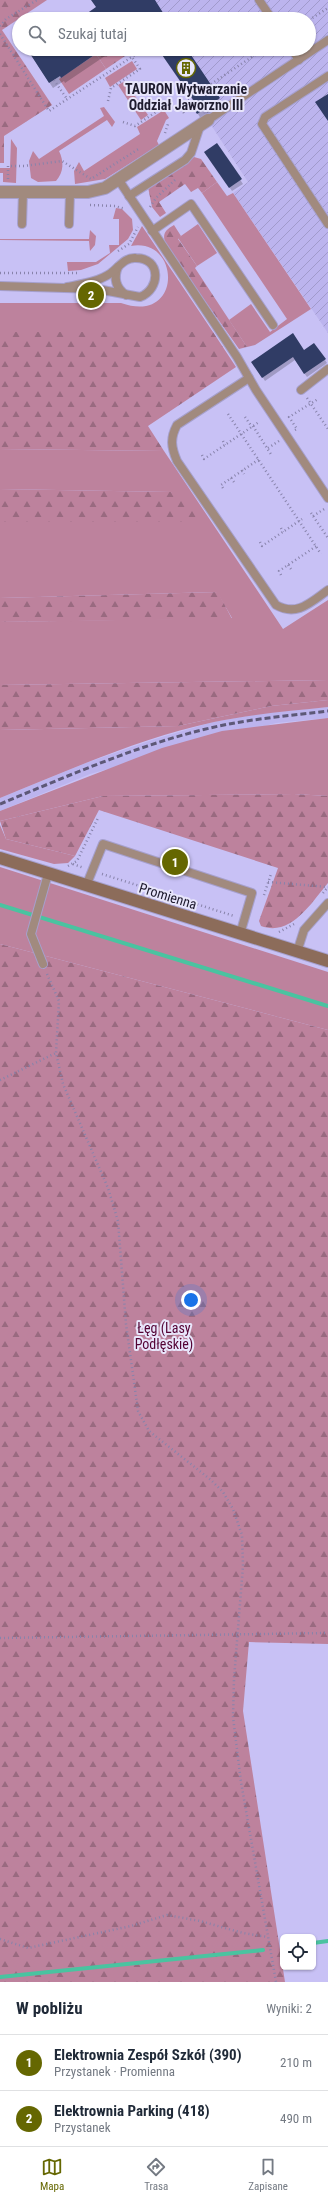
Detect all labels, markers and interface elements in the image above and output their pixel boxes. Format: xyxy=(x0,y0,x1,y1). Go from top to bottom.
search box xyxy=(12,12,316,56)
icon: search xyxy=(26,23,48,45)
text: Szukaj tutaj xyxy=(58,25,127,43)
building icon: TAURON Wytwarzanie Oddział Jaworzno III xyxy=(175,57,197,79)
place label: TAURON Wytwarzanie Oddział Jaworzno III xyxy=(125,81,247,113)
pin: 2 xyxy=(78,280,104,310)
pin: 1 xyxy=(162,847,188,877)
street label: Promienna xyxy=(137,880,199,912)
your location xyxy=(181,1290,201,1310)
park label: Łęg (Lasy Podłęskie) xyxy=(135,1320,193,1353)
map controls xyxy=(280,1934,316,1970)
button: locate xyxy=(280,1934,316,1970)
text: W pobliżu xyxy=(16,1998,83,2018)
text: Wyniki: 2 xyxy=(266,2001,312,2016)
text: Elektrownia Zespół Szkół (390) xyxy=(54,2046,242,2064)
text: 1 xyxy=(26,2055,32,2070)
text: 210 m xyxy=(280,2055,312,2070)
text: Przystanek · Promienna xyxy=(54,2064,175,2079)
text: Elektrownia Parking (418) xyxy=(54,2102,210,2120)
text: 2 xyxy=(26,2111,32,2126)
text: 490 m xyxy=(280,2111,312,2126)
text: Przystanek xyxy=(54,2120,111,2135)
tab: Mapa xyxy=(40,2156,64,2193)
tab: Trasa xyxy=(144,2156,168,2193)
tab: Zapisane xyxy=(248,2156,288,2193)

